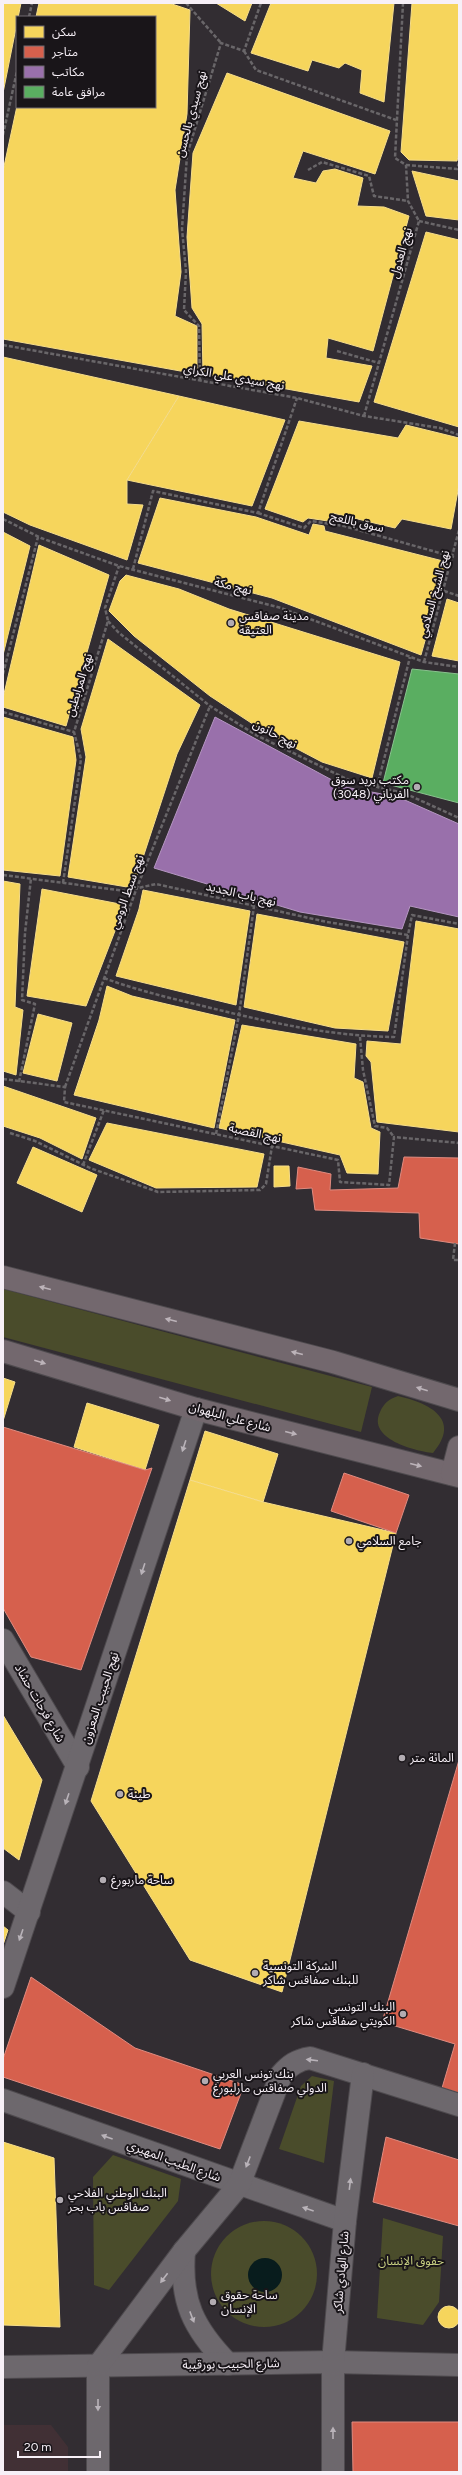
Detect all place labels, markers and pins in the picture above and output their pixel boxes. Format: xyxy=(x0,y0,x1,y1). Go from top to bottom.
place label: مدينة صفاقس العتيقة xyxy=(239,609,309,637)
marker: مدينة صفاقس العتيقة xyxy=(226,618,236,628)
place label: مكتب بريد سوق الفرياني (3048) xyxy=(331,773,409,804)
marker: مكتب بريد سوق الفرياني (3048) xyxy=(412,782,422,792)
place label: جامع السلامي xyxy=(357,1534,422,1551)
marker: جامع السلامي xyxy=(344,1536,354,1546)
place label: المائة متر xyxy=(409,1751,454,1765)
marker: المائة متر xyxy=(397,1753,407,1763)
place label: طينة xyxy=(128,1787,151,1801)
marker: طينة xyxy=(115,1789,125,1799)
place label: ساحة ماربورغ xyxy=(111,1873,173,1889)
marker: ساحة ماربورغ xyxy=(98,1875,108,1885)
place label: الشركة التونسية للبنك صفاقس شاكر xyxy=(262,1959,358,1987)
marker: الشركة التونسية للبنك صفاقس شاكر xyxy=(250,1968,260,1978)
place label: البنك التونسي الكويتي صفاقس شاكر xyxy=(290,2000,395,2031)
marker: البنك التونسي الكويتي صفاقس شاكر xyxy=(398,2009,408,2019)
place label: بنك تونس العربي الدولي صفاقس مارلبورغ xyxy=(213,2067,327,2098)
marker: بنك تونس العربي الدولي صفاقس مارلبورغ xyxy=(200,2076,210,2086)
place label: البنك الوطني الفلاحي صفاقس باب بحر xyxy=(67,2186,167,2214)
marker: البنك الوطني الفلاحي صفاقس باب بحر xyxy=(55,2195,65,2205)
place label: ساحة حقوق الإنسان xyxy=(221,2288,278,2317)
marker: ساحة حقوق الإنسان xyxy=(208,2297,218,2307)

